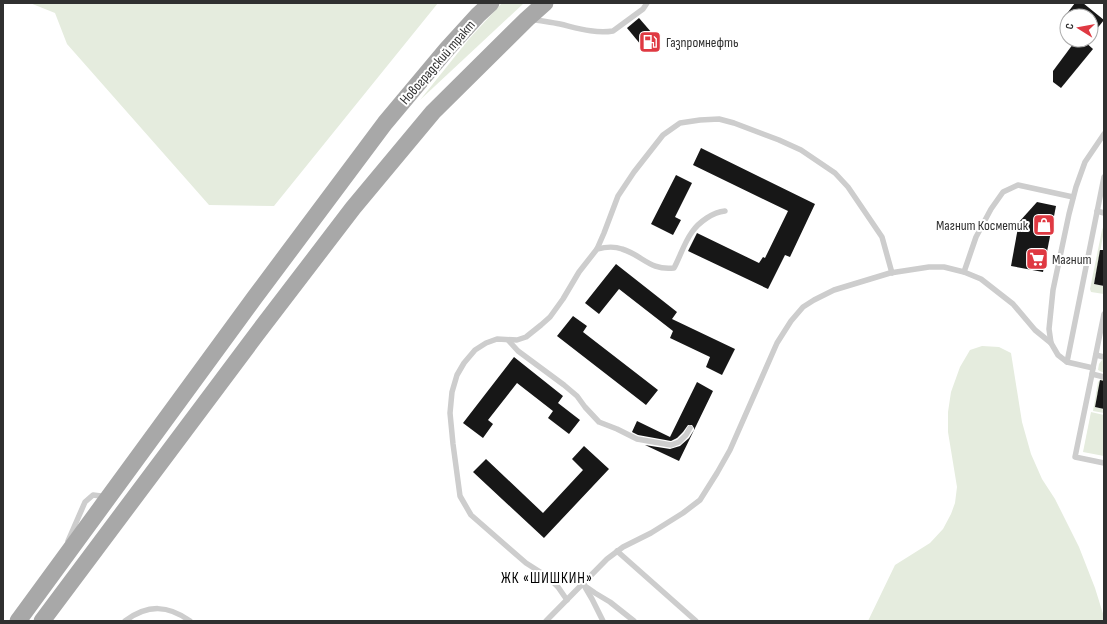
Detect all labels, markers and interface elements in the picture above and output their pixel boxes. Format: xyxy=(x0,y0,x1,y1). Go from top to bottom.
north arrow xyxy=(1059,8,1099,48)
street label: Новоградский тракт xyxy=(396,17,479,108)
text: С xyxy=(1063,22,1077,30)
fuel station icon: Газпромнефть xyxy=(637,29,663,55)
place label: Газпромнефть xyxy=(666,34,739,51)
shop icon: Магнит Косметик xyxy=(1031,212,1057,238)
place label: Магнит Косметик xyxy=(936,217,1029,234)
supermarket icon: Магнит xyxy=(1024,246,1050,272)
place label: Магнит xyxy=(1052,251,1092,268)
district label: ЖК «ШИШКИН» xyxy=(501,569,593,588)

